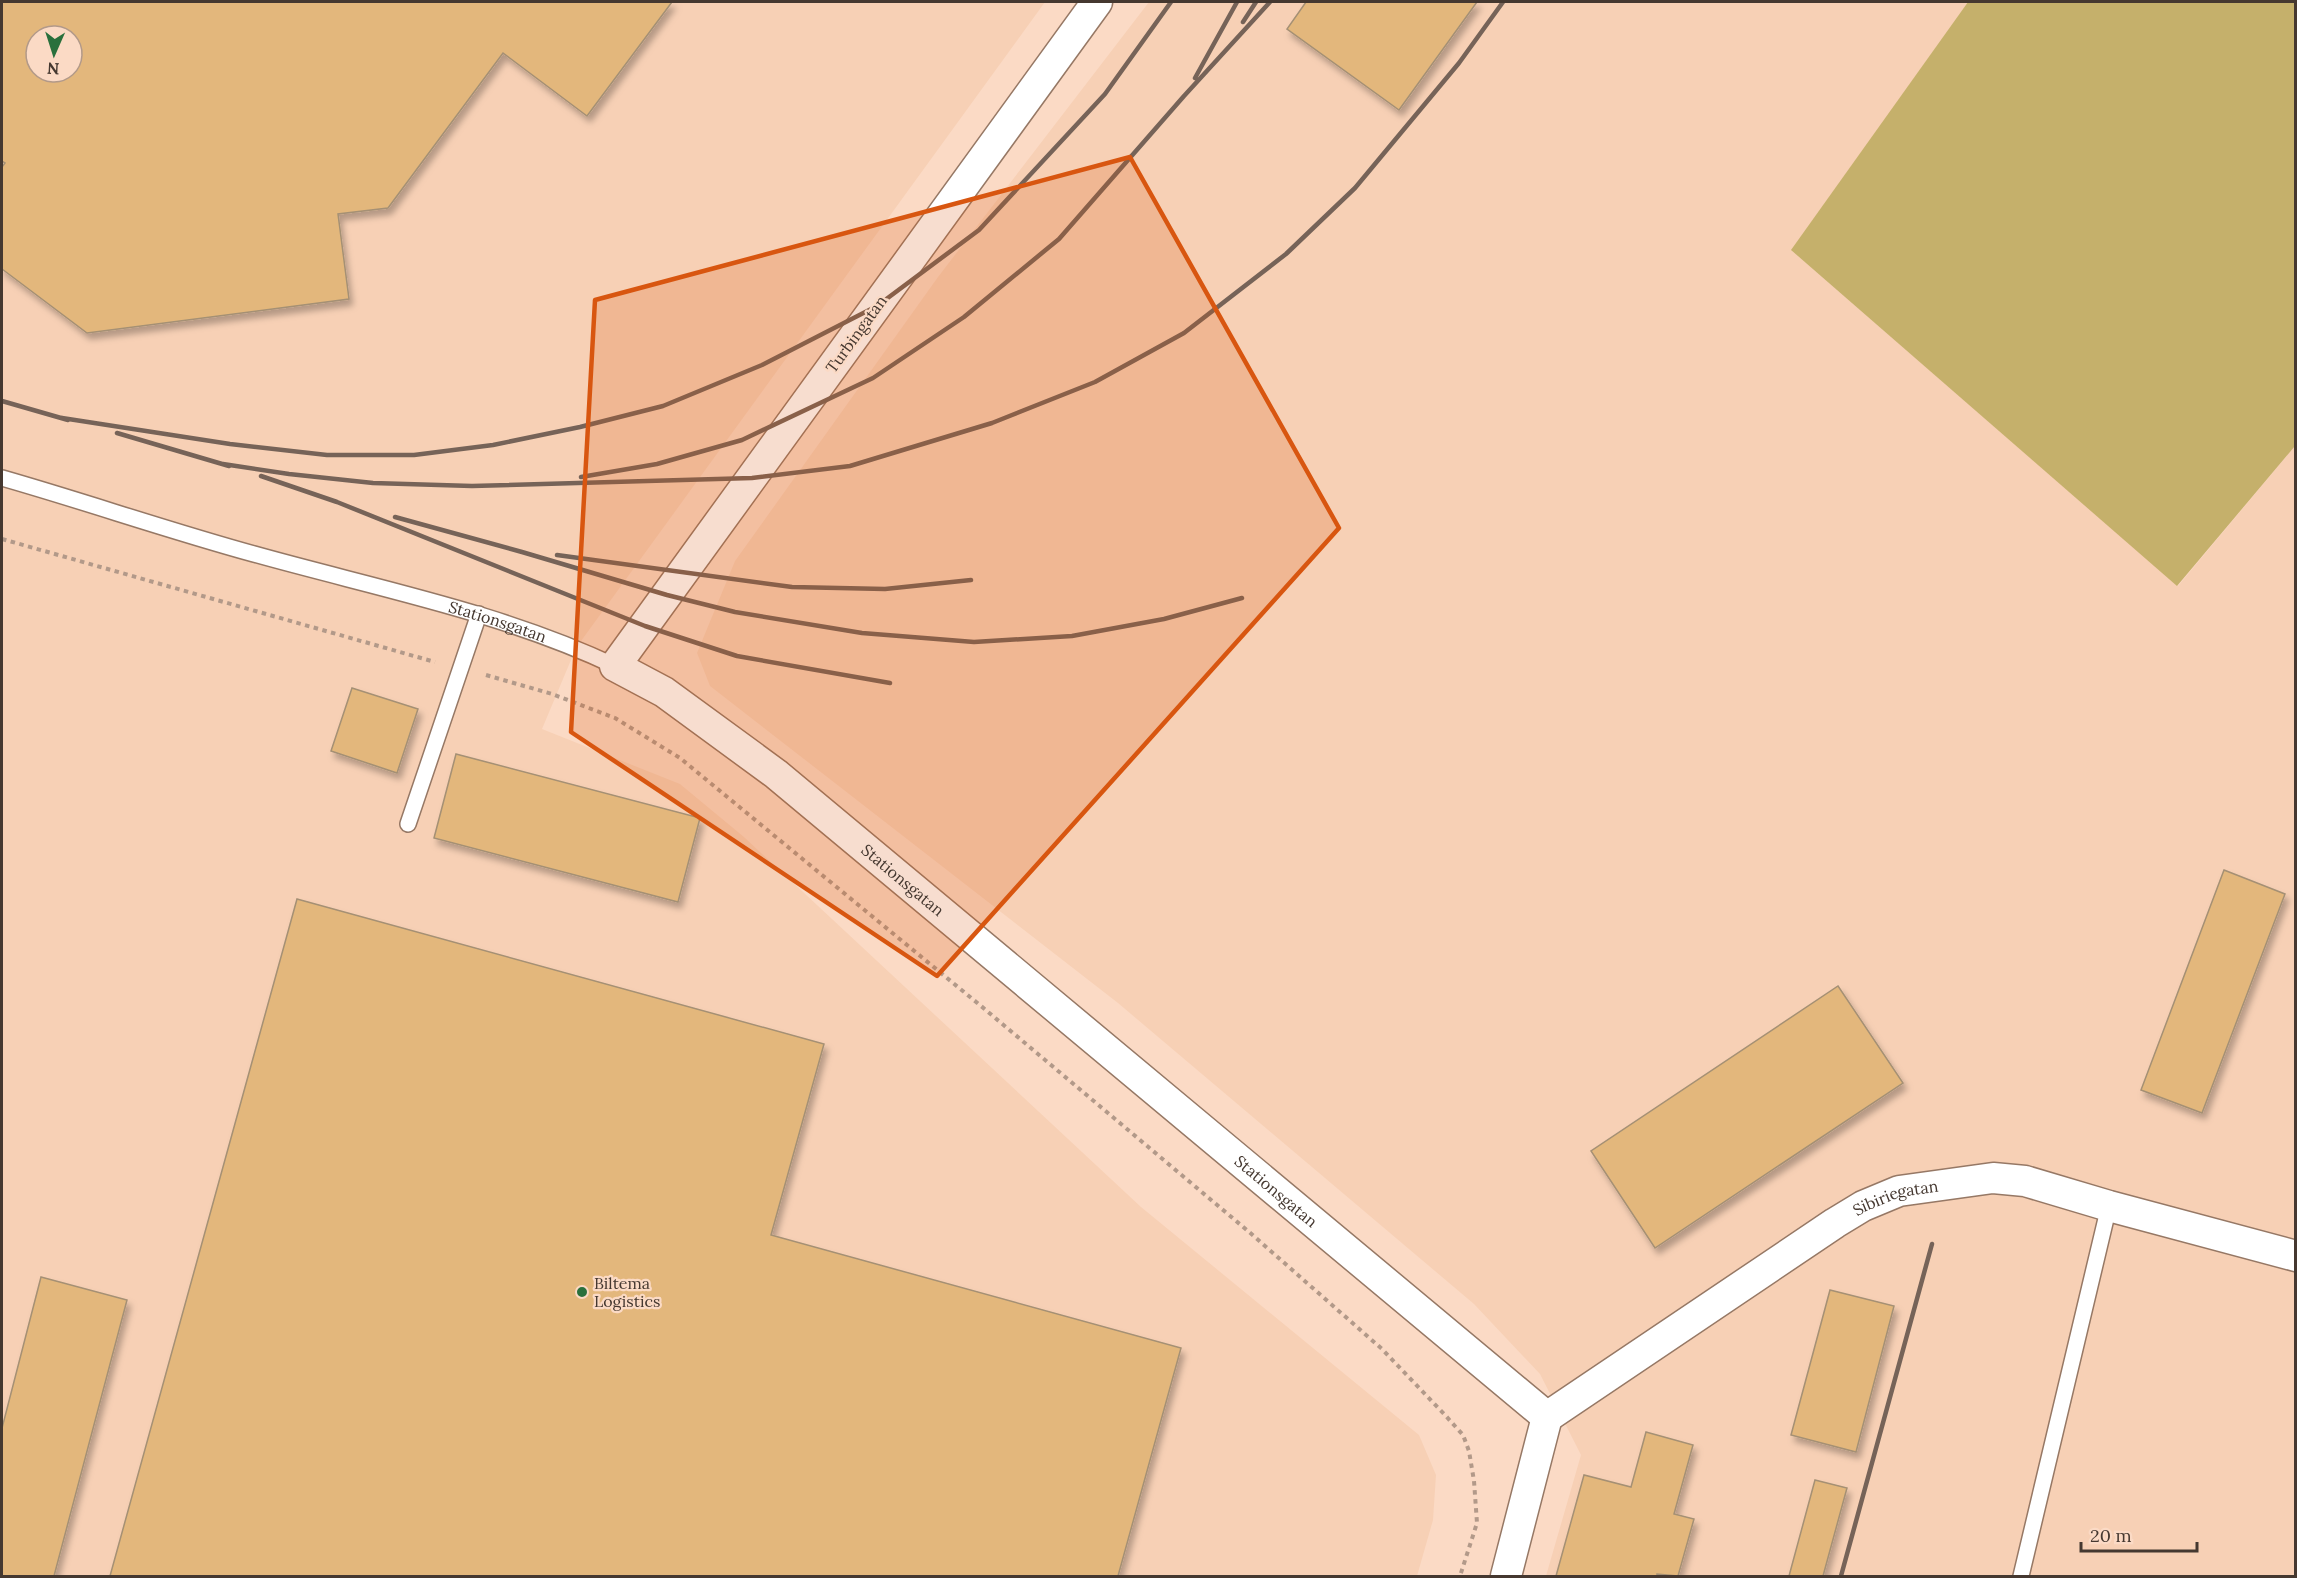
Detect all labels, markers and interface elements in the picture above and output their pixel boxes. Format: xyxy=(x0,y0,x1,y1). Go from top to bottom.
north arrow xyxy=(24,24,84,84)
text: N xyxy=(47,59,60,79)
street label: Turbingatan xyxy=(821,291,891,377)
street label: Stationsgatan xyxy=(446,596,550,647)
street label: Stationsgatan xyxy=(857,840,949,920)
street label: Stationsgatan xyxy=(1231,1151,1322,1232)
street label: Sibiriegatan xyxy=(1849,1176,1940,1220)
place label: Biltema Logistics xyxy=(594,1273,660,1311)
marker: Biltema Logistics xyxy=(575,1285,589,1299)
scale bar xyxy=(2081,1515,2196,1553)
text: 20 m xyxy=(2090,1524,2132,1547)

